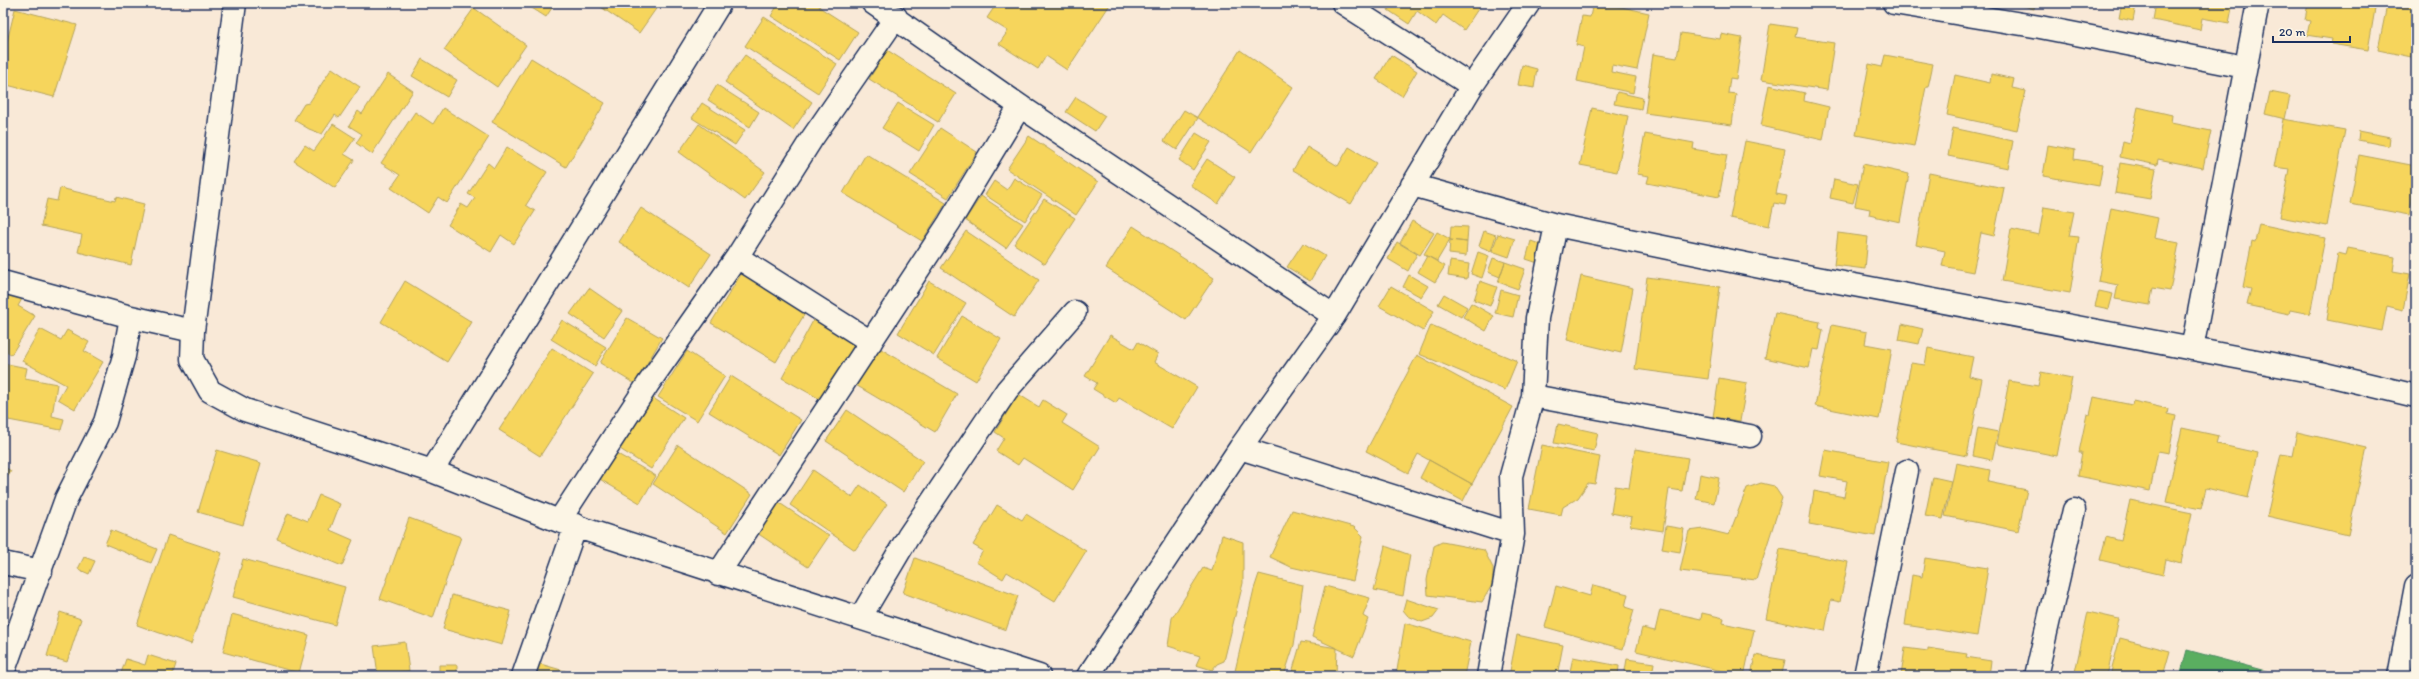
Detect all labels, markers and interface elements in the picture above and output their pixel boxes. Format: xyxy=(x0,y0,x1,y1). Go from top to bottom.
scale bar xyxy=(2273,18,2350,44)
text: 20 m xyxy=(2279,25,2306,39)

